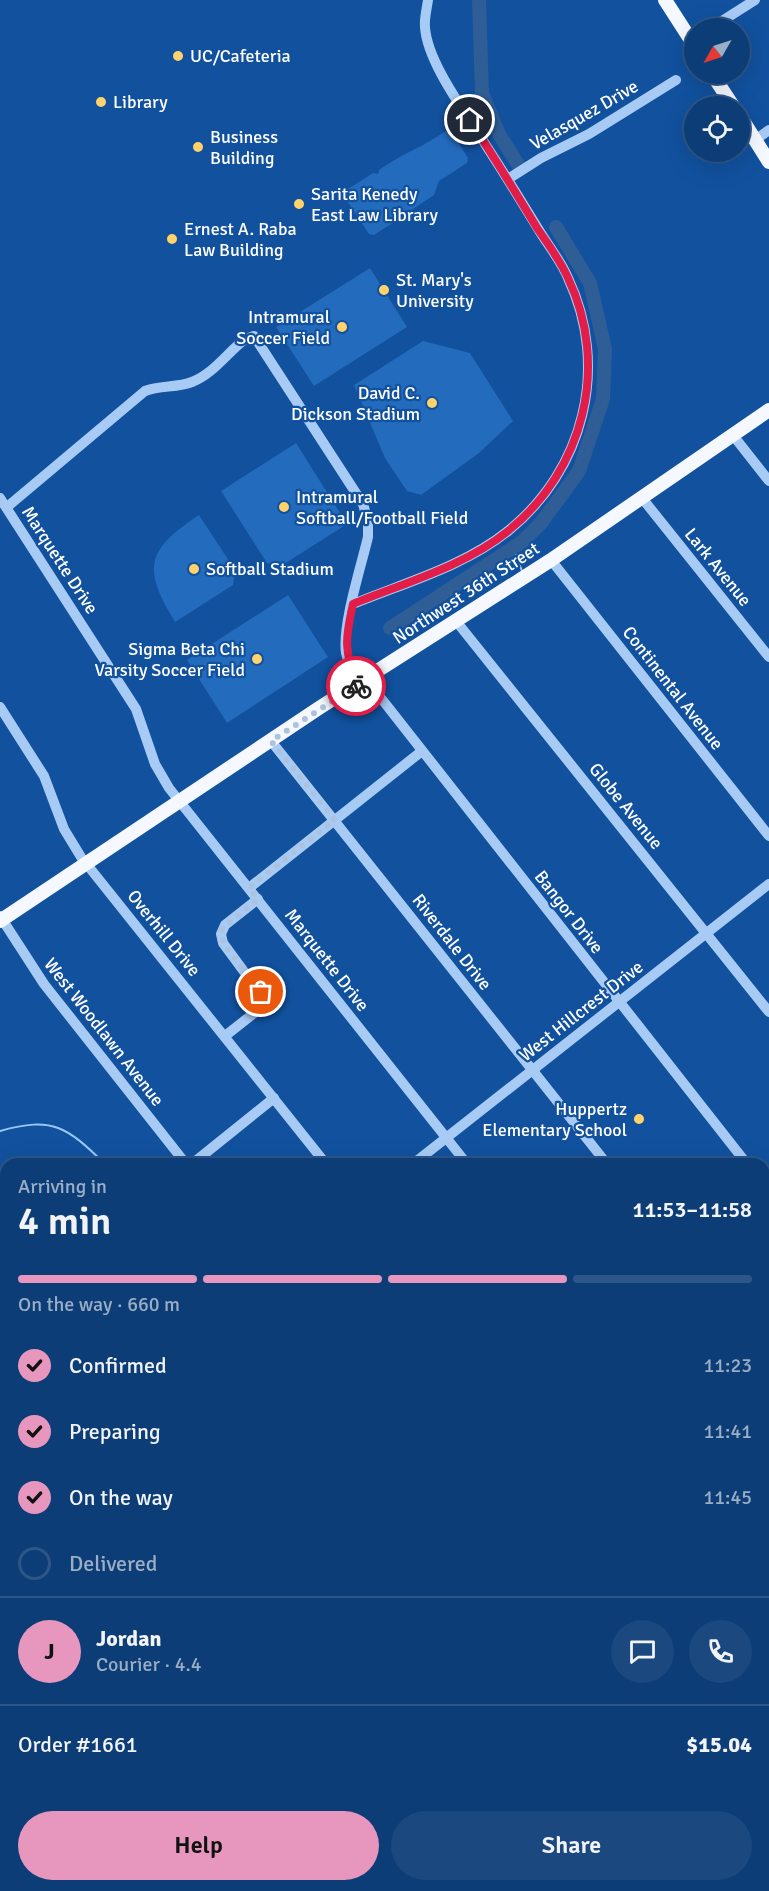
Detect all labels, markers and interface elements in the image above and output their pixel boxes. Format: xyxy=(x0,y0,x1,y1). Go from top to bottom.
north arrow xyxy=(684,18,750,84)
map controls xyxy=(684,18,750,162)
place label: UC/Cafeteria xyxy=(190,45,291,67)
marker: UC/Cafeteria xyxy=(171,49,185,63)
street label: Velasquez Drive xyxy=(526,75,642,155)
place label: Library xyxy=(113,91,168,113)
pin xyxy=(444,94,495,145)
marker: Library xyxy=(94,95,108,109)
button: locate xyxy=(684,96,750,162)
icon: home xyxy=(453,103,486,136)
place label: Business Building xyxy=(210,126,278,169)
marker: Business Building xyxy=(191,140,205,154)
place label: Sarita Kenedy East Law Library xyxy=(311,183,439,226)
marker: Sarita Kenedy East Law Library xyxy=(292,197,306,211)
place label: Ernest A. Raba Law Building xyxy=(184,218,297,261)
marker: Ernest A. Raba Law Building xyxy=(165,232,179,246)
place label: St. Mary's University xyxy=(396,269,474,312)
marker: St. Mary's University xyxy=(377,283,391,297)
place label: Intramural Soccer Field xyxy=(236,306,330,349)
marker: Intramural Soccer Field xyxy=(335,320,349,334)
place label: David C. Dickson Stadium xyxy=(291,382,420,425)
marker: David C. Dickson Stadium xyxy=(425,396,439,410)
place label: Intramural Softball/Football Field xyxy=(296,486,468,529)
marker: Intramural Softball/Football Field xyxy=(277,500,291,514)
street label: Marquette Drive xyxy=(17,502,103,618)
street label: Lark Avenue xyxy=(680,523,756,611)
street label: Northwest 36th Street xyxy=(388,537,544,649)
place label: Softball Stadium xyxy=(206,558,334,580)
marker: Softball Stadium xyxy=(187,562,201,576)
street label: Continental Avenue xyxy=(618,622,728,754)
place label: Sigma Beta Chi Varsity Soccer Field xyxy=(94,638,245,681)
marker: Sigma Beta Chi Varsity Soccer Field xyxy=(250,652,264,666)
courier xyxy=(326,656,386,716)
icon: bike xyxy=(340,670,373,703)
street label: Globe Avenue xyxy=(584,758,668,854)
street label: Bangor Drive xyxy=(530,866,608,958)
street label: Overhill Drive xyxy=(123,885,205,981)
street label: Riverdale Drive xyxy=(408,890,496,994)
street label: Marquette Drive xyxy=(280,904,374,1016)
street label: West Woodlawn Avenue xyxy=(39,954,169,1110)
street label: West Hillcrest Drive xyxy=(515,956,647,1066)
pin xyxy=(235,966,286,1017)
icon: bag xyxy=(244,975,277,1008)
place label: Huppertz Elementary School xyxy=(482,1098,627,1141)
marker: Huppertz Elementary School xyxy=(632,1112,646,1126)
text: Arriving in xyxy=(18,1174,107,1199)
text: 11:53–11:58 xyxy=(633,1196,752,1223)
text: 4 min xyxy=(18,1197,111,1245)
text: On the way · 660 m xyxy=(18,1292,180,1317)
icon: check xyxy=(18,1349,51,1382)
text: Confirmed xyxy=(69,1352,167,1379)
text: 11:23 xyxy=(703,1353,752,1378)
icon: check xyxy=(18,1415,51,1448)
text: Preparing xyxy=(69,1418,161,1445)
text: 11:41 xyxy=(703,1419,752,1444)
icon: check xyxy=(18,1481,51,1514)
text: On the way xyxy=(69,1484,173,1511)
text: 11:45 xyxy=(703,1485,752,1510)
text: Delivered xyxy=(69,1550,157,1577)
button: chat xyxy=(611,1620,674,1683)
button: phone xyxy=(689,1620,752,1683)
text: Jordan xyxy=(96,1625,162,1652)
text: J xyxy=(44,1638,55,1665)
text: Courier · 4.4 xyxy=(96,1652,202,1677)
text: Order #1661 xyxy=(18,1731,138,1758)
text: $15.04 xyxy=(686,1731,752,1758)
button: Help xyxy=(18,1811,379,1880)
button: Share xyxy=(391,1811,752,1880)

